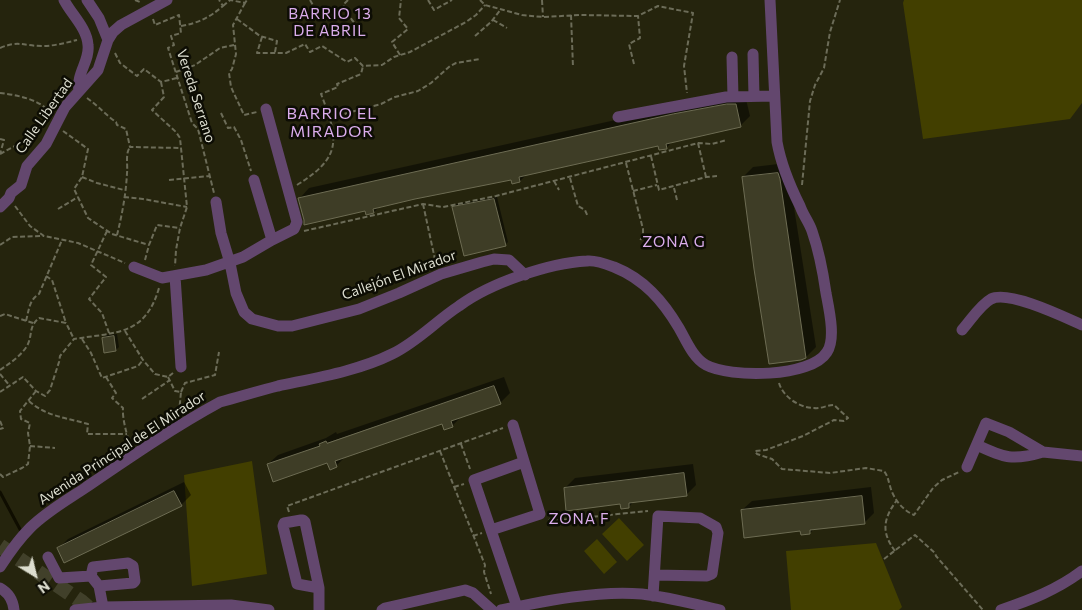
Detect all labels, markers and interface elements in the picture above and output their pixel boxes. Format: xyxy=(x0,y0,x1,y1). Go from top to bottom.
district label: BARRIO 13 DE ABRIL xyxy=(287,5,373,40)
street label: Vereda Serrano xyxy=(173,47,219,145)
street label: Calle Libertad xyxy=(12,75,76,157)
district label: BARRIO EL MIRADOR xyxy=(285,104,379,142)
district label: ZONA G xyxy=(641,233,707,251)
street label: Callejón El Mirador xyxy=(340,247,458,303)
street label: Avenida Principal de El Mirador xyxy=(35,388,209,508)
district label: ZONA F xyxy=(548,510,610,528)
north arrow xyxy=(10,550,60,600)
text: N xyxy=(35,578,53,598)

